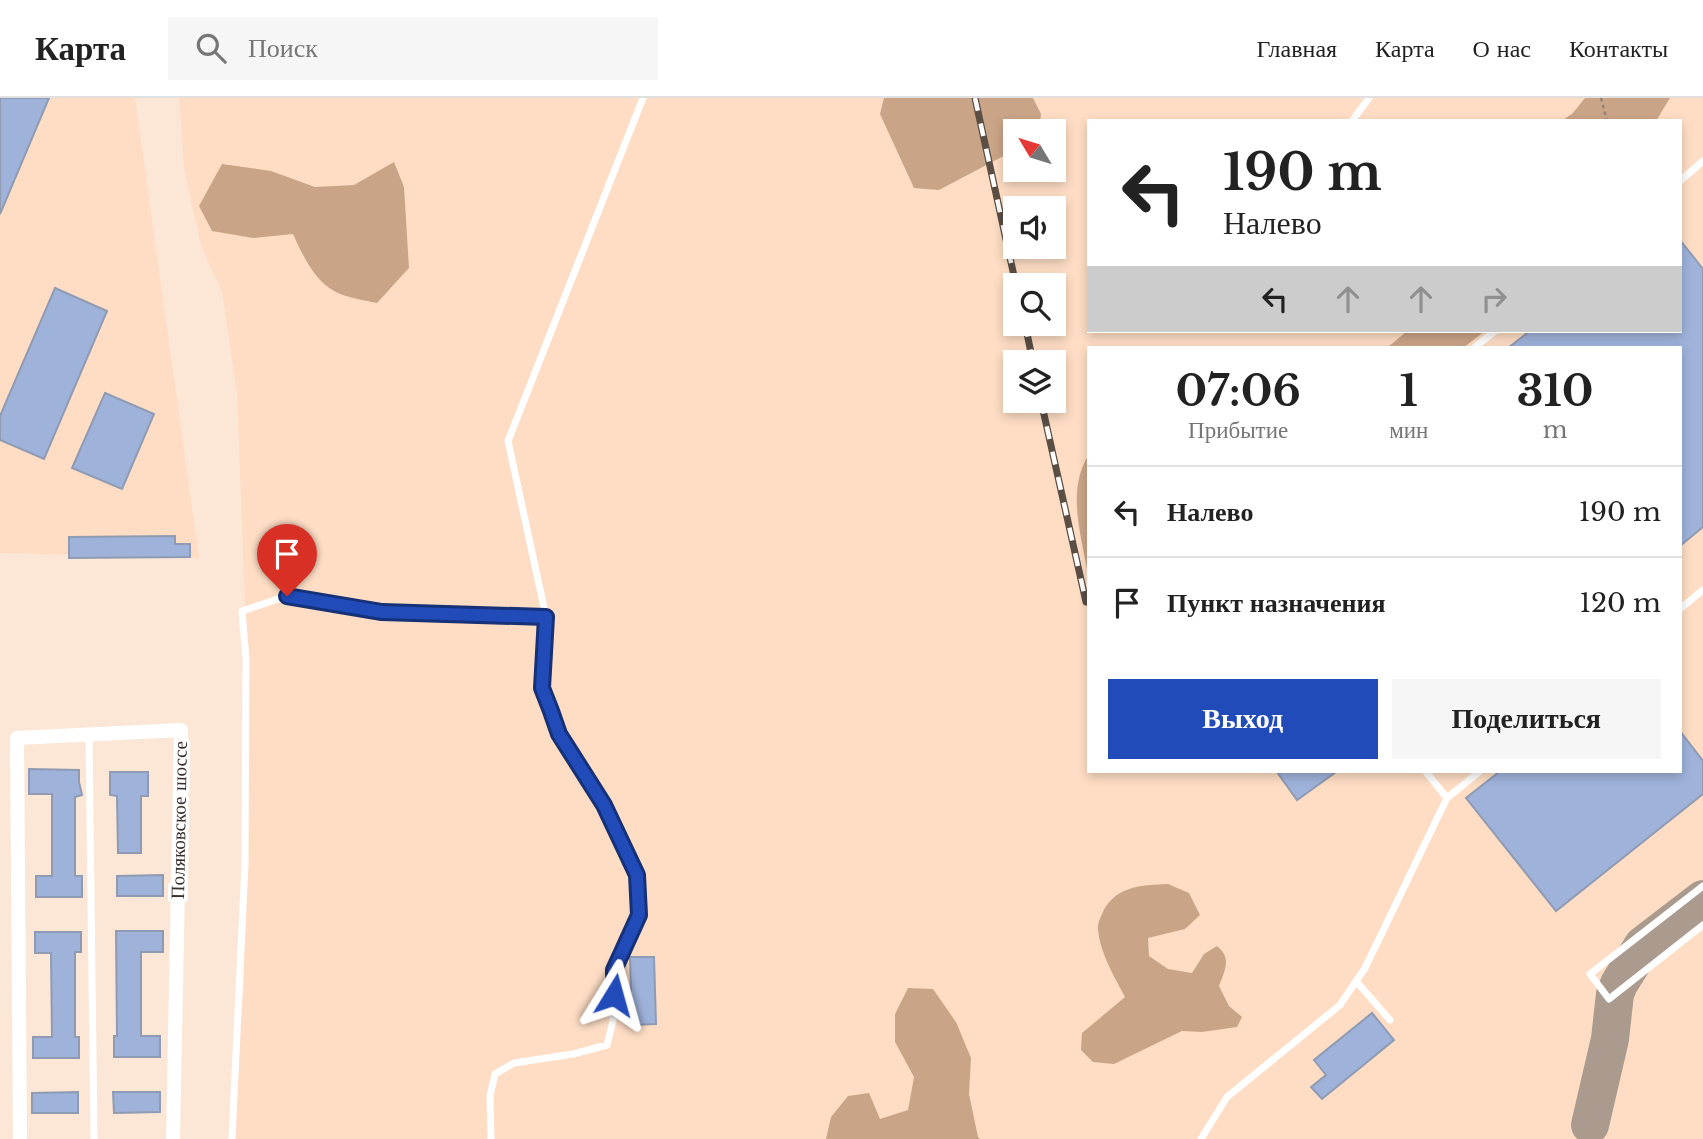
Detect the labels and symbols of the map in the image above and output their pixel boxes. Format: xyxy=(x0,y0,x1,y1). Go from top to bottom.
north arrow xyxy=(1003,119,1066,182)
pin xyxy=(257,524,317,596)
street label: Поляковское шоссе xyxy=(166,741,192,899)
position arrow xyxy=(577,958,651,1032)

